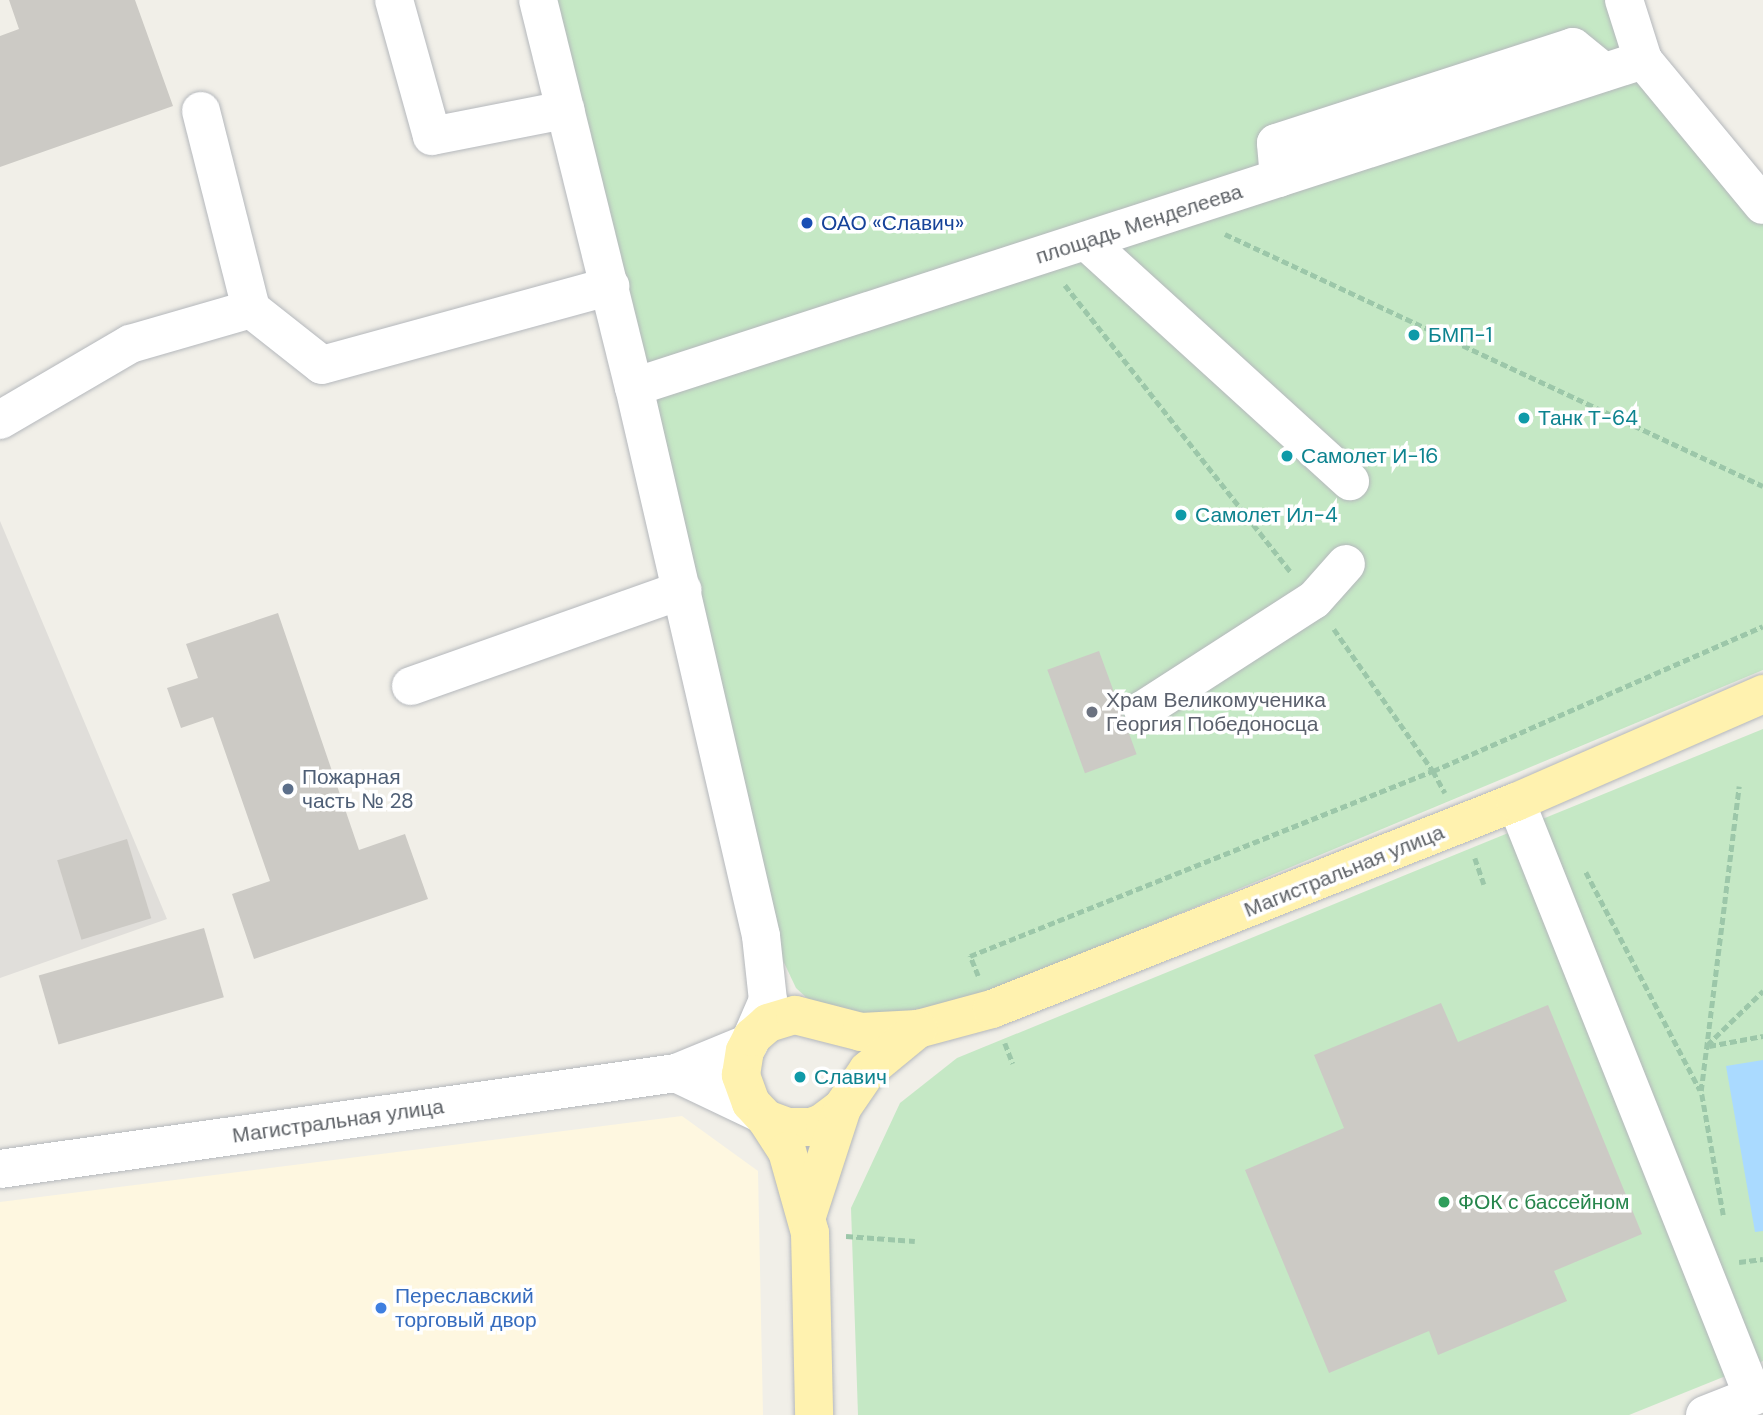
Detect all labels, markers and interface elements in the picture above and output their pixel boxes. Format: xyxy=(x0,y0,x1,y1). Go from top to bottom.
street label: площадь Менделеева xyxy=(1033,179,1245,269)
place label: ОАО «Славич» xyxy=(821,210,964,236)
marker: ОАО «Славич» xyxy=(799,215,815,231)
place label: БМП-1 xyxy=(1428,322,1492,348)
marker: БМП-1 xyxy=(1406,327,1422,343)
place label: Танк Т-64 xyxy=(1538,405,1638,431)
marker: Танк Т-64 xyxy=(1516,410,1532,426)
place label: Самолет И-16 xyxy=(1301,443,1438,469)
marker: Самолет И-16 xyxy=(1279,448,1295,464)
place label: Самолет Ил-4 xyxy=(1195,502,1338,528)
marker: Самолет Ил-4 xyxy=(1173,507,1189,523)
place label: Храм Великомученика Георгия Победоносца xyxy=(1106,687,1326,737)
marker: Храм Великомученика Георгия Победоносца xyxy=(1084,704,1100,720)
place label: Пожарная часть № 28 xyxy=(302,764,414,814)
marker: Пожарная часть № 28 xyxy=(280,781,296,797)
street label: Магистральная улица xyxy=(1240,819,1448,923)
place label: Славич xyxy=(814,1064,887,1090)
marker: Славич xyxy=(792,1069,808,1085)
street label: Магистральная улица xyxy=(231,1094,445,1148)
place label: ФОК с бассейном xyxy=(1458,1189,1630,1215)
marker: ФОК с бассейном xyxy=(1436,1194,1452,1210)
place label: Переславский торговый двор xyxy=(395,1283,537,1333)
marker: Переславский торговый двор xyxy=(373,1300,389,1316)

